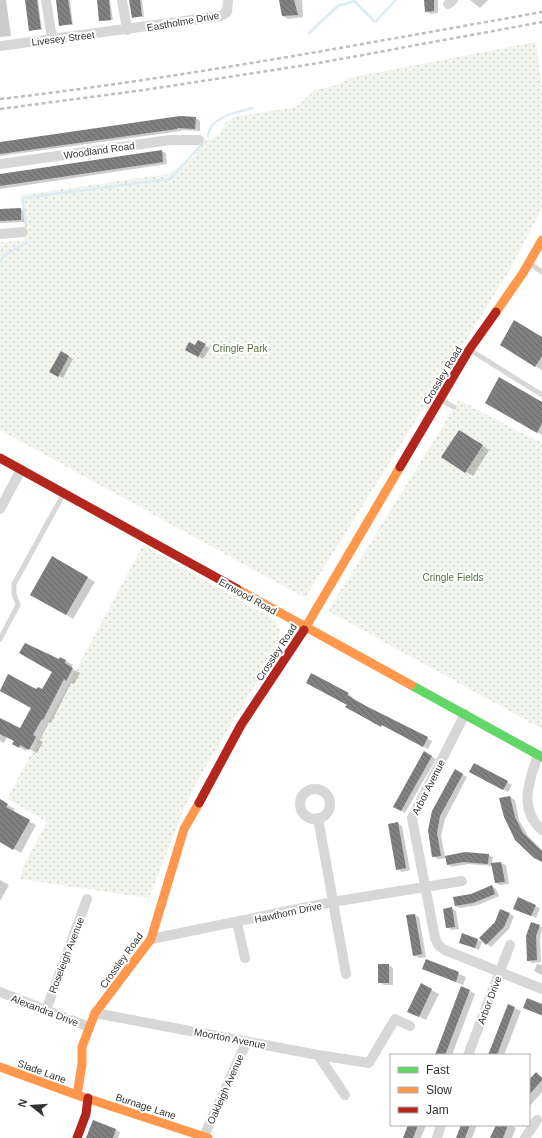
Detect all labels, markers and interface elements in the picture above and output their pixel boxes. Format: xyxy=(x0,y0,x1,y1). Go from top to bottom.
street label: Eastholme Drive xyxy=(146,10,221,33)
street label: Livesey Street xyxy=(31,29,95,48)
street label: Woodland Road xyxy=(63,140,135,161)
park label: Cringle Park xyxy=(212,343,269,354)
street label: Crossley Road xyxy=(421,344,464,406)
park label: Cringle Fields xyxy=(422,572,484,583)
street label: Errwood Road xyxy=(217,576,278,617)
street label: Crossley Road xyxy=(254,622,299,683)
street label: Arbor Avenue xyxy=(410,757,447,817)
street label: Hawthorn Drive xyxy=(253,900,323,925)
street label: Roseleigh Avenue xyxy=(47,915,86,995)
street label: Crossley Road xyxy=(98,931,145,990)
street label: Arbor Drive xyxy=(475,974,504,1026)
street label: Alexandra Drive xyxy=(10,993,80,1029)
street label: Moorton Avenue xyxy=(193,1026,267,1051)
street label: Oakleigh Avenue xyxy=(205,1052,246,1126)
legend xyxy=(390,1054,530,1126)
street label: Slade Lane xyxy=(16,1058,68,1085)
text: Fast xyxy=(426,1063,450,1077)
text: Slow xyxy=(426,1083,452,1097)
north arrow xyxy=(12,1086,52,1126)
street label: Burnage Lane xyxy=(114,1092,178,1122)
text: N xyxy=(16,1097,29,1109)
text: Jam xyxy=(426,1103,449,1117)

